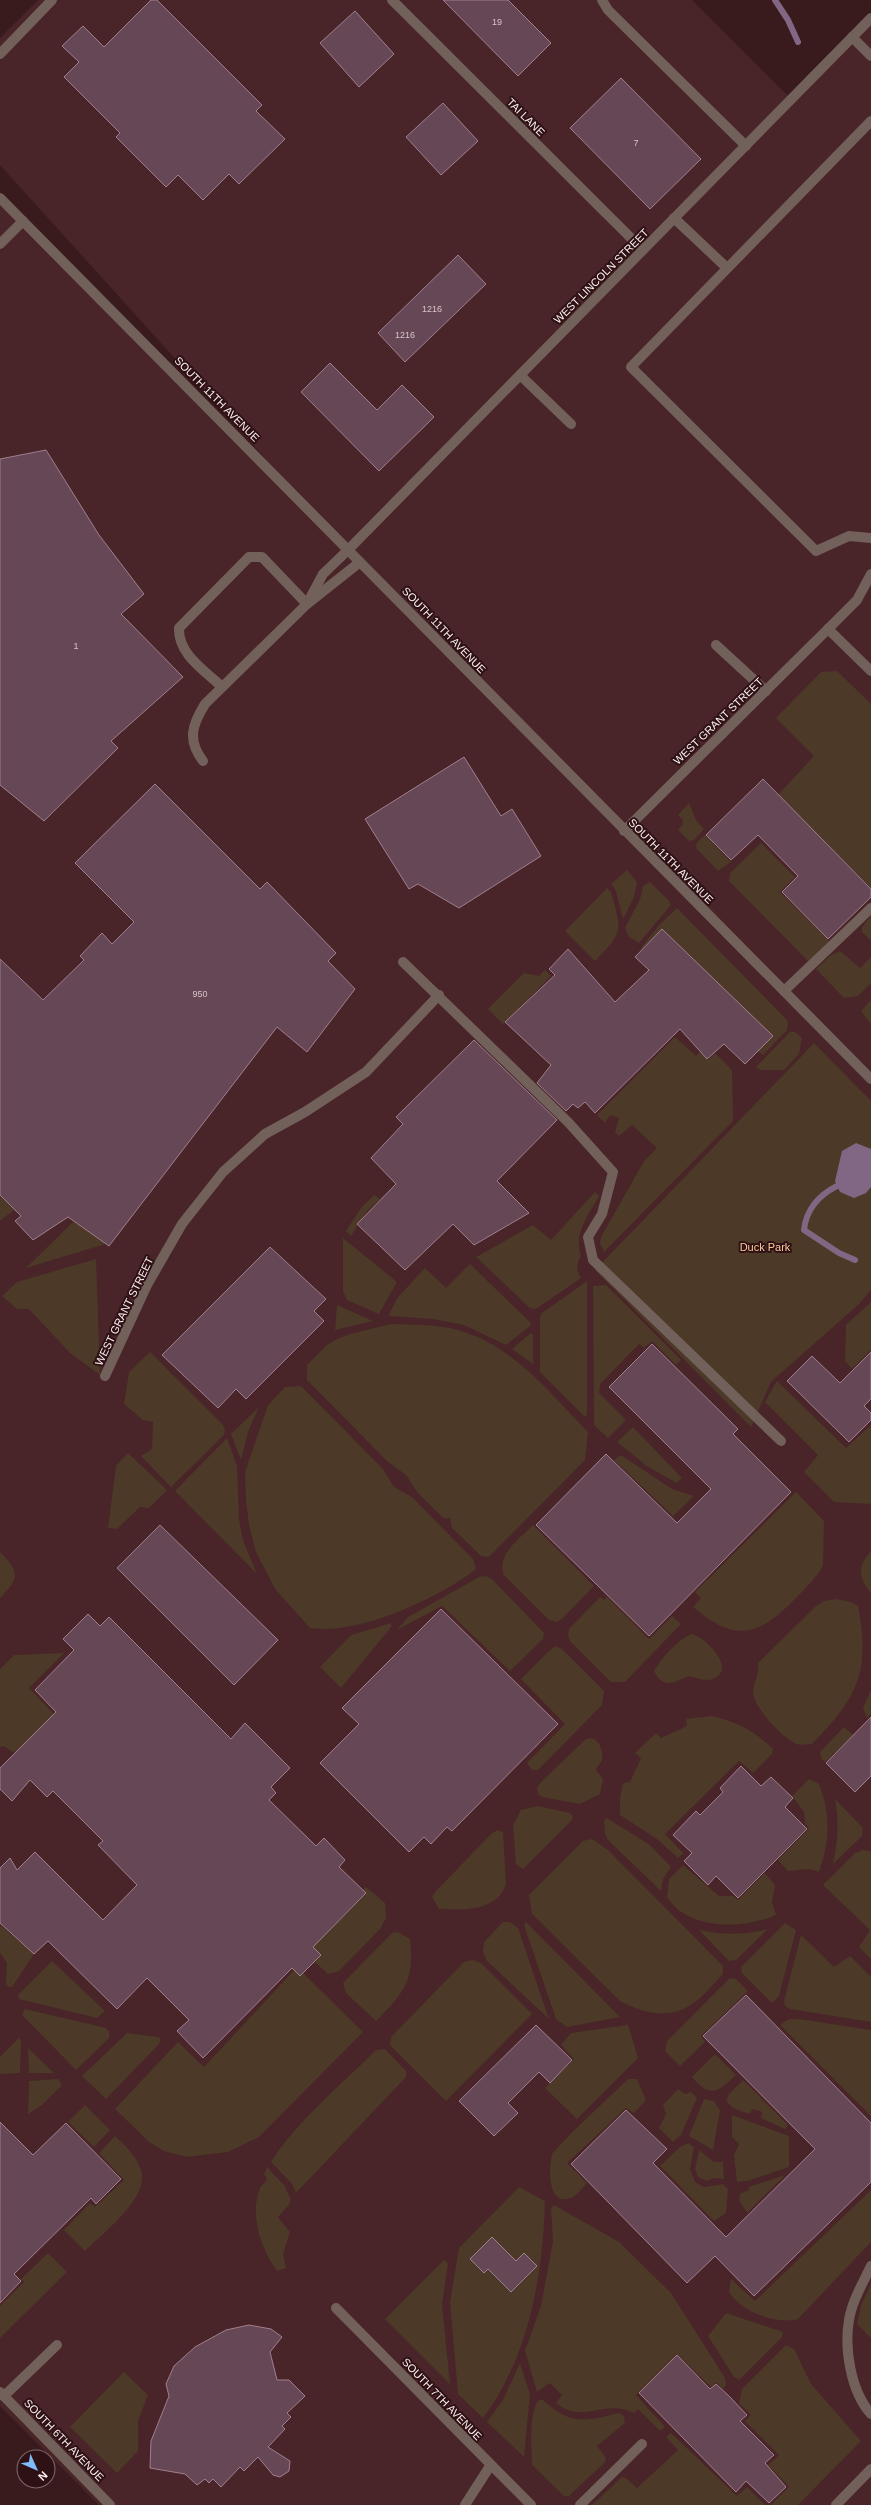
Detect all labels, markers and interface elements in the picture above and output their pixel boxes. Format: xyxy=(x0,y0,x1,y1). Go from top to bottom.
house number: 19 xyxy=(492,17,502,27)
street label: TAI LANE xyxy=(505,96,547,138)
house number: 7 xyxy=(633,138,639,148)
street label: WEST LINCOLN STREET xyxy=(551,226,651,326)
house number: 1216 xyxy=(422,304,442,314)
house number: 1216 xyxy=(395,330,415,340)
street label: SOUTH 11TH AVENUE xyxy=(172,354,262,444)
street label: SOUTH 11TH AVENUE xyxy=(400,585,488,675)
house number: 1 xyxy=(73,641,79,651)
street label: WEST GRANT STREET xyxy=(671,675,765,767)
street label: SOUTH 11TH AVENUE xyxy=(626,816,716,906)
house number: 950 xyxy=(192,989,208,999)
park label: Duck Park xyxy=(740,1241,791,1253)
street label: WEST GRANT STREET xyxy=(92,1254,156,1367)
street label: SOUTH 7TH AVENUE xyxy=(400,2356,484,2442)
street label: SOUTH 6TH AVENUE xyxy=(21,2396,107,2484)
north arrow xyxy=(16,2449,56,2489)

